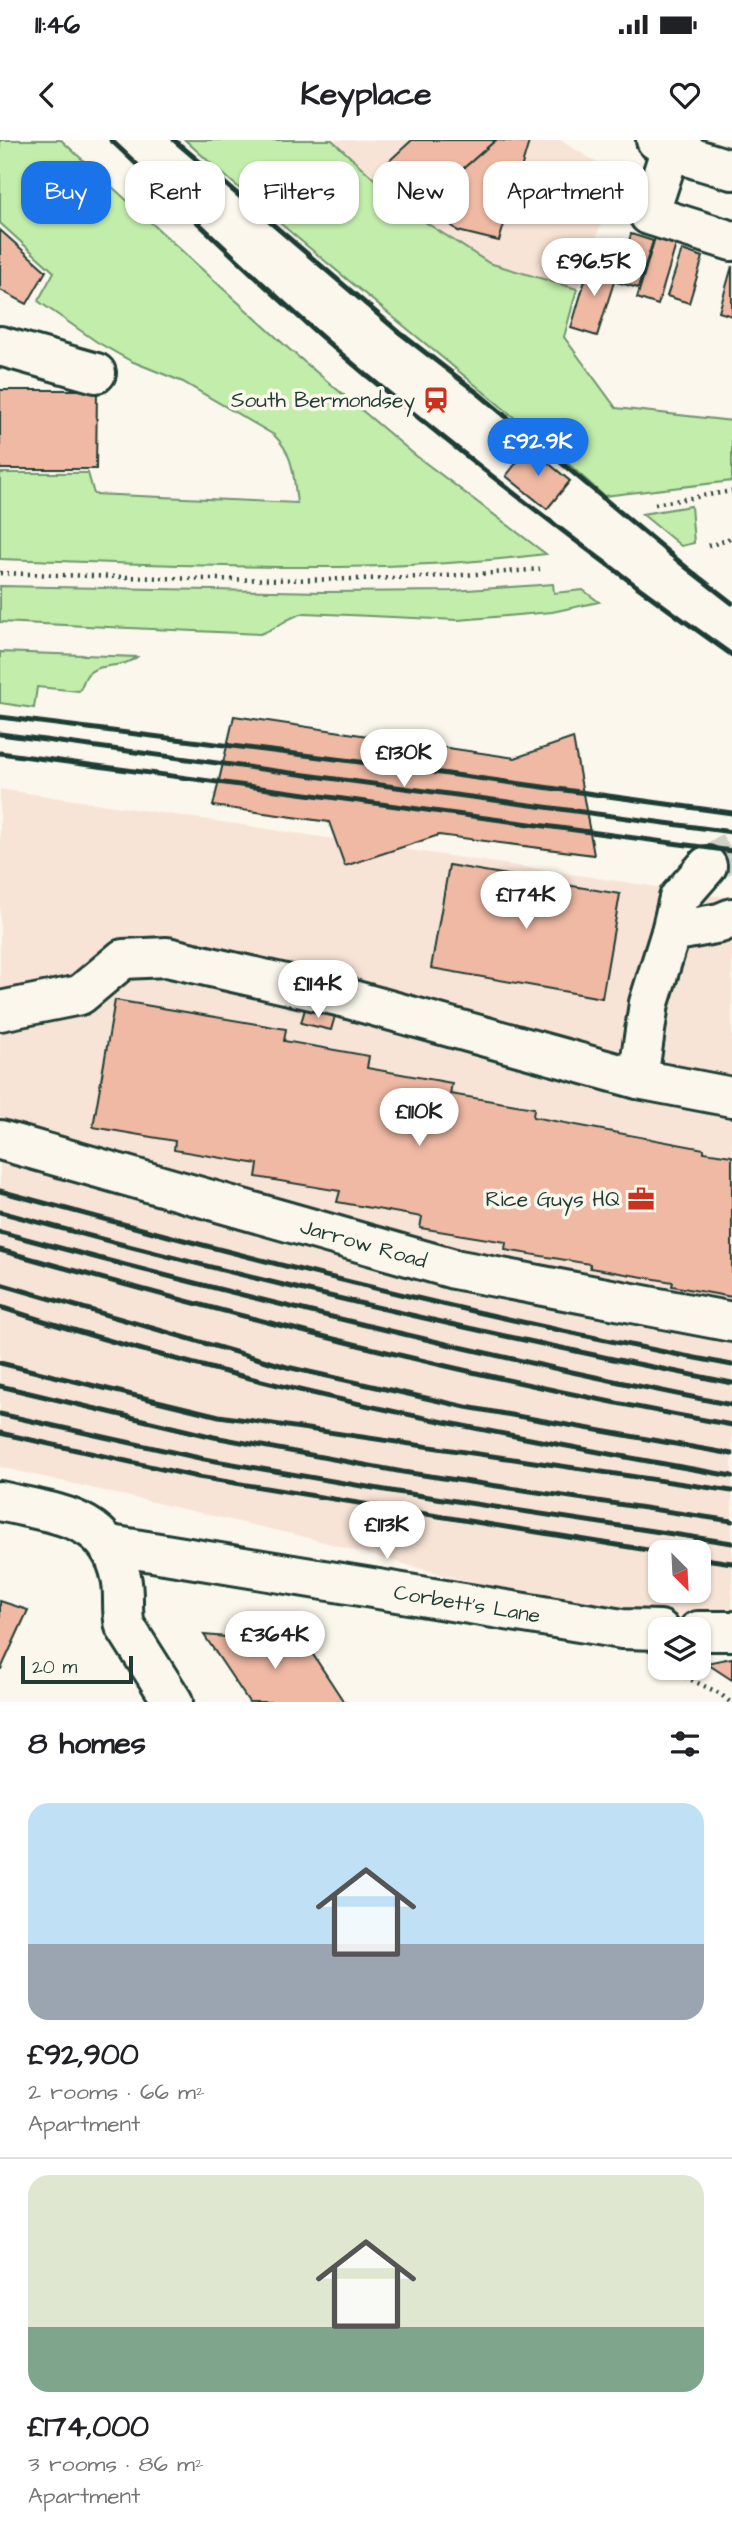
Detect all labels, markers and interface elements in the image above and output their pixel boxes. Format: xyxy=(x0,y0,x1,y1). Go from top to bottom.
text: 11:46 xyxy=(35,7,80,43)
text: Keyplace xyxy=(301,72,431,117)
icon: back xyxy=(28,76,66,114)
icon: heart xyxy=(666,76,704,114)
chip: Buy xyxy=(21,161,111,224)
chip: Rent xyxy=(125,161,225,224)
chip: Filters xyxy=(239,161,359,224)
chip: New xyxy=(373,161,469,224)
chip: Apartment xyxy=(483,161,648,224)
pin: £96.5K xyxy=(537,239,651,298)
text: £96.5K xyxy=(557,245,631,277)
station icon: South Bermondsey xyxy=(421,385,451,415)
place label: South Bermondsey xyxy=(231,386,415,417)
pin: £92.9K xyxy=(481,418,595,478)
text: £92.9K xyxy=(504,425,572,457)
pin: £130K xyxy=(355,730,453,789)
text: £130K xyxy=(376,736,432,768)
pin: £174K xyxy=(477,872,575,931)
text: £174K xyxy=(496,878,556,910)
pin: £114K xyxy=(269,960,367,1020)
text: £114K xyxy=(294,967,342,999)
pin: £110K xyxy=(370,1088,468,1148)
text: £110K xyxy=(396,1095,442,1127)
office icon: Rice Guys HQ xyxy=(626,1184,656,1214)
place label: Rice Guys HQ xyxy=(485,1185,620,1216)
street label: Jarrow Road xyxy=(297,1212,430,1276)
pin: £113K xyxy=(338,1502,436,1561)
text: £113K xyxy=(365,1508,409,1540)
north arrow xyxy=(648,1540,710,1603)
map controls xyxy=(648,1540,711,1680)
street label: Corbett's Lane xyxy=(392,1578,542,1630)
pin: £364K xyxy=(226,1612,324,1671)
button: layers xyxy=(648,1617,711,1680)
text: £364K xyxy=(241,1618,309,1650)
scale bar xyxy=(21,1653,133,1685)
text: 20 m xyxy=(32,1654,77,1681)
text: 8 homes xyxy=(28,1723,146,1765)
icon: filters xyxy=(666,1725,704,1763)
icon: home xyxy=(303,1849,429,1975)
text: £92,900 xyxy=(28,2034,139,2076)
text: 2 rooms · 66 m² xyxy=(28,2076,205,2108)
text: Apartment xyxy=(28,2108,140,2140)
icon: home xyxy=(303,2221,429,2347)
text: £174,000 xyxy=(28,2406,149,2448)
text: 3 rooms · 86 m² xyxy=(28,2448,204,2480)
text: Apartment xyxy=(28,2480,140,2512)

